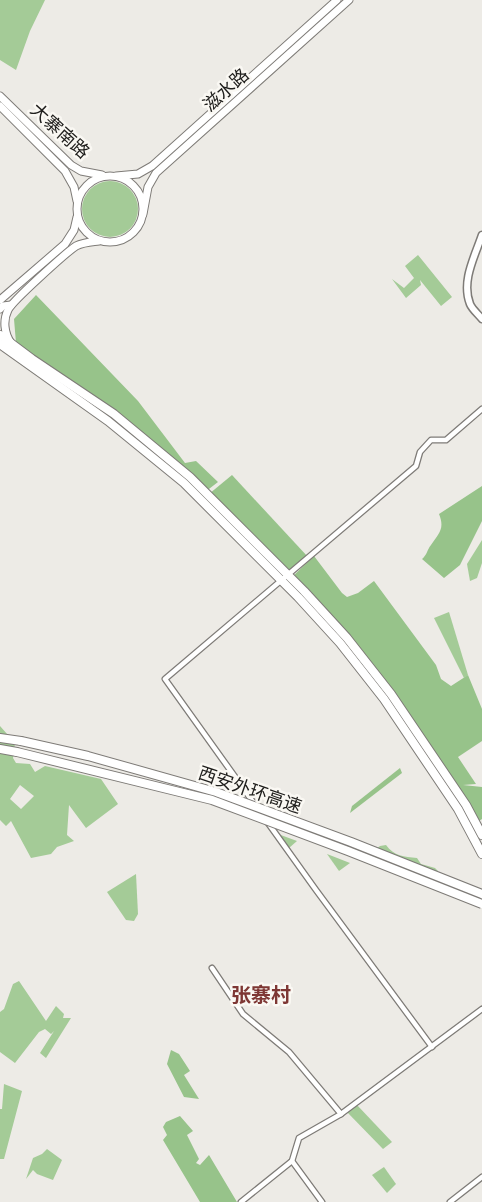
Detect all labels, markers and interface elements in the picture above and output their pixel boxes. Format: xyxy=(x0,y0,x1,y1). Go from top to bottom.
street label: 滋水路 xyxy=(198,63,255,118)
street label: 大寨南路 xyxy=(25,98,95,165)
street label: 西安外环高速 xyxy=(195,761,305,820)
district label: 张寨村 xyxy=(231,982,291,1010)

